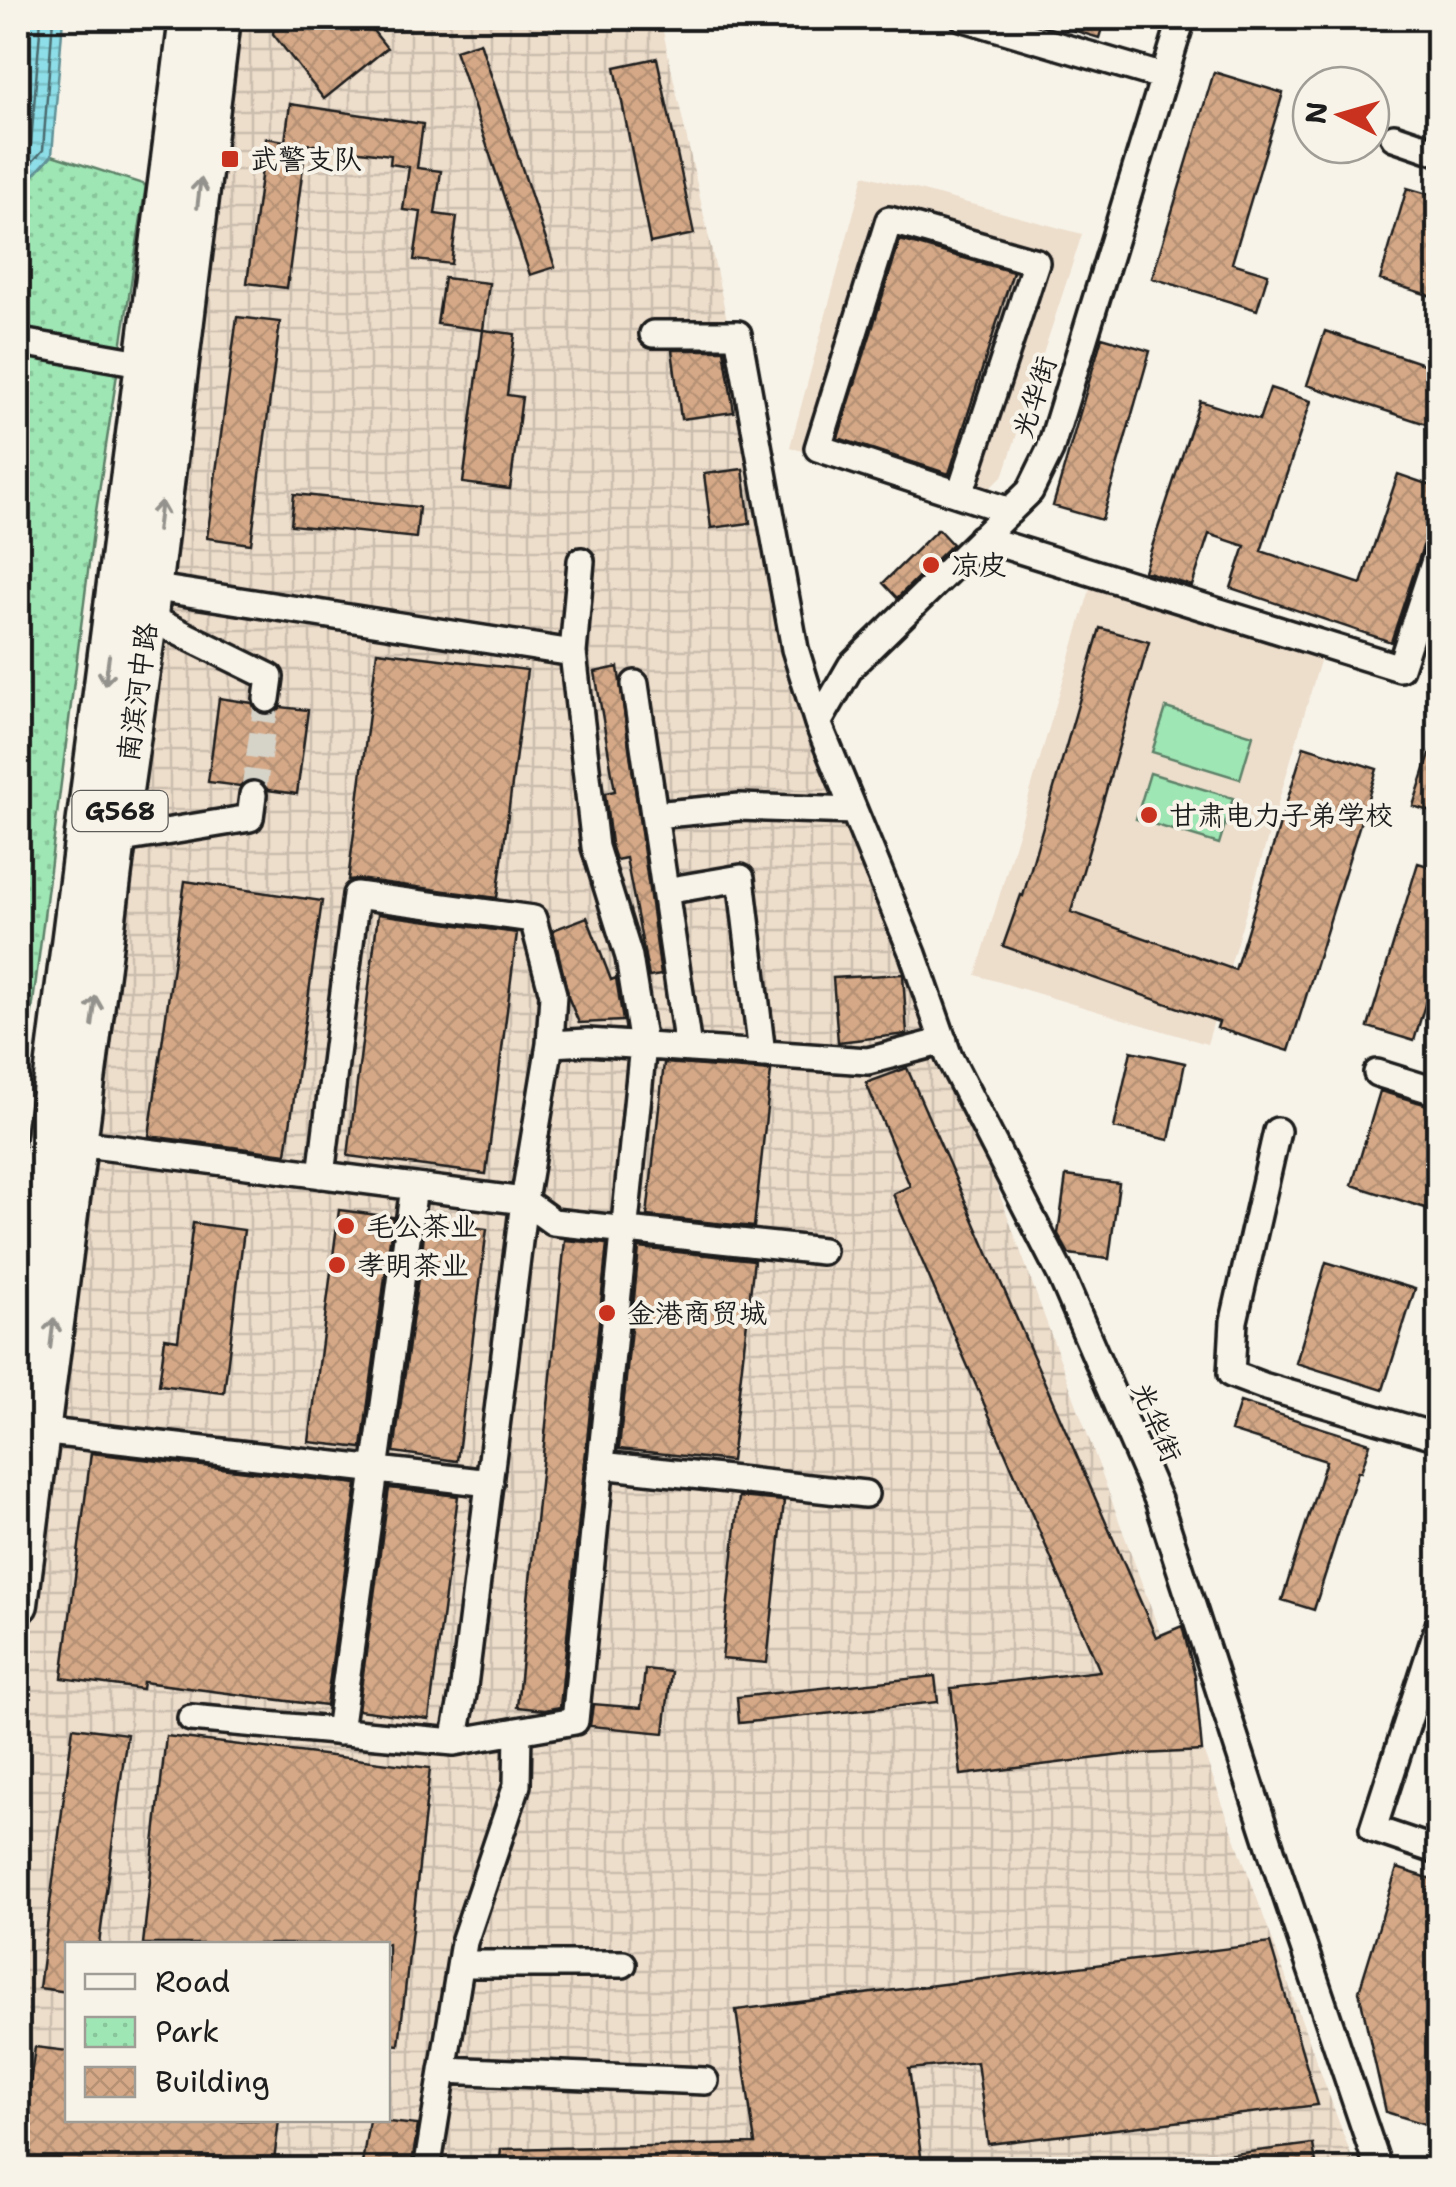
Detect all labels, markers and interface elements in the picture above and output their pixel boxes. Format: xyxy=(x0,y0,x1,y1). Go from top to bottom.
north arrow xyxy=(1291,65,1391,165)
text: N xyxy=(1296,100,1336,126)
place label: 武警支队 xyxy=(250,140,362,178)
marker: 武警支队 xyxy=(219,148,241,170)
one-way arrow xyxy=(190,177,209,210)
street label: 光华街 xyxy=(1003,351,1065,443)
one-way arrow xyxy=(150,500,169,532)
place label: 凉皮 xyxy=(951,546,1007,584)
marker: 凉皮 xyxy=(920,554,942,576)
street label: 南滨河中路 xyxy=(108,620,166,764)
one-way arrow xyxy=(98,653,116,686)
road number: G568 xyxy=(72,791,168,831)
place label: 甘肃电力子弟学校 xyxy=(1169,796,1393,834)
marker: 甘肃电力子弟学校 xyxy=(1138,804,1160,826)
one-way arrow xyxy=(85,995,103,1028)
place label: 毛公茶业 xyxy=(366,1207,478,1245)
marker: 毛公茶业 xyxy=(335,1215,357,1237)
place label: 孝明茶业 xyxy=(357,1246,469,1284)
marker: 孝明茶业 xyxy=(326,1254,348,1276)
place label: 金港商贸城 xyxy=(627,1294,767,1332)
marker: 金港商贸城 xyxy=(596,1302,618,1324)
one-way arrow xyxy=(43,1318,62,1350)
street label: 光华街 xyxy=(1123,1376,1191,1468)
legend xyxy=(65,1942,390,2122)
text: Road xyxy=(155,1961,230,2002)
text: Park xyxy=(155,2011,219,2052)
text: Building xyxy=(155,2061,270,2102)

